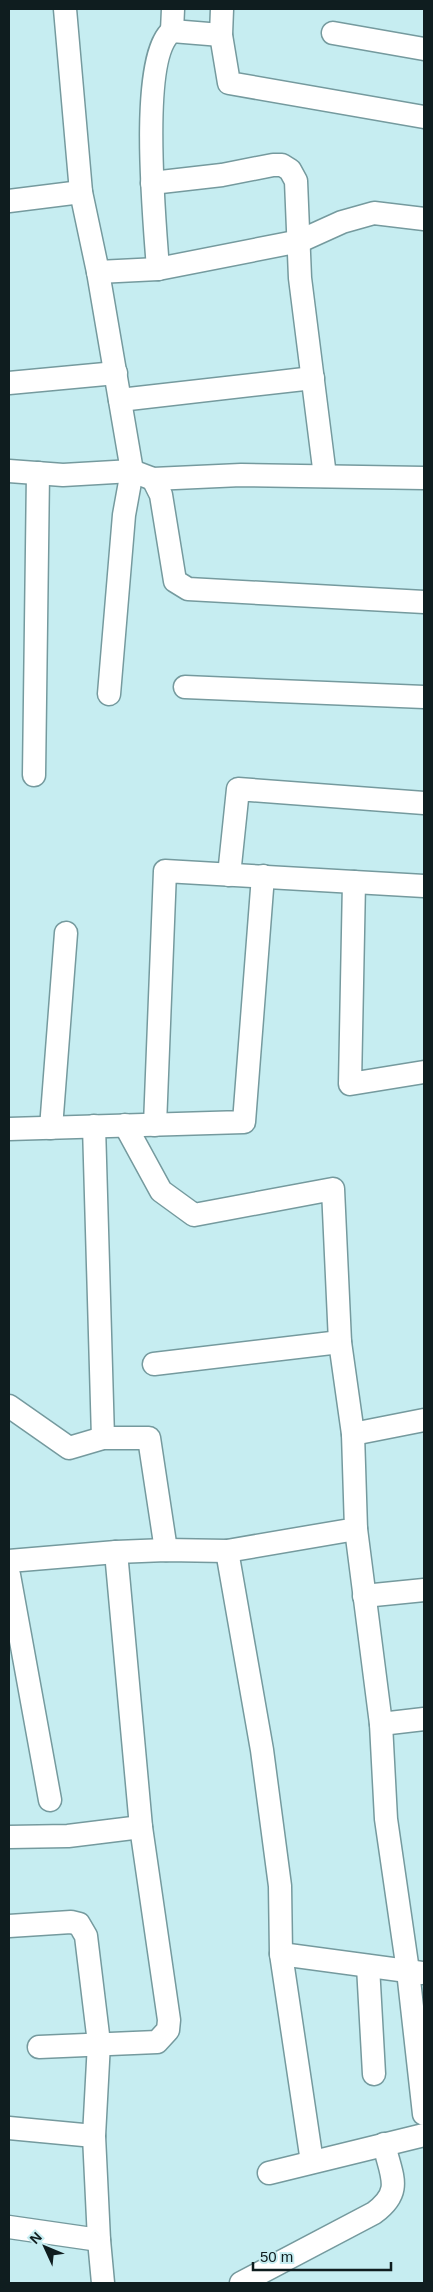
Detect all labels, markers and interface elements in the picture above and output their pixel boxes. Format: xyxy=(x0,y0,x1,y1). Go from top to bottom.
north arrow xyxy=(20,2222,70,2272)
text: N xyxy=(26,2229,45,2247)
scale bar xyxy=(253,2240,390,2272)
text: 50 m xyxy=(260,2248,293,2265)

